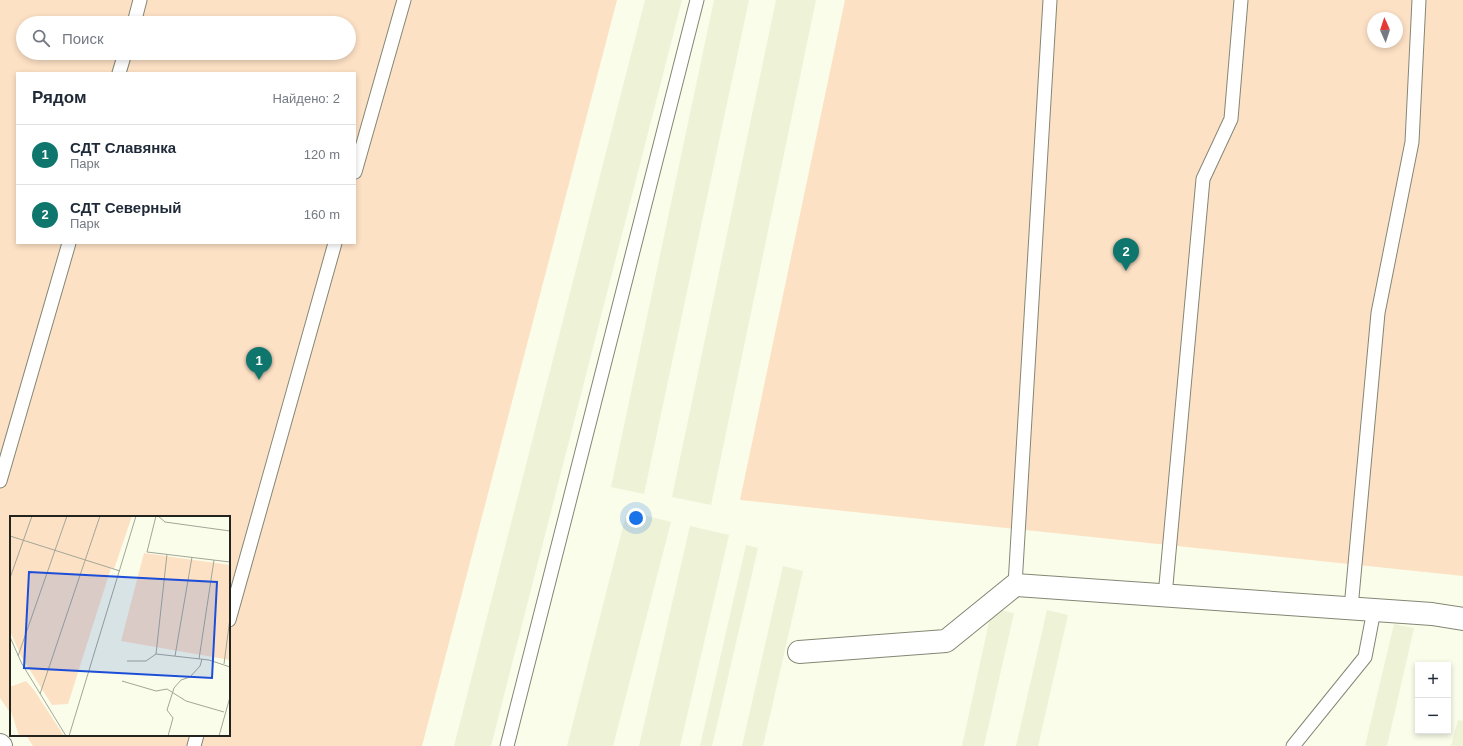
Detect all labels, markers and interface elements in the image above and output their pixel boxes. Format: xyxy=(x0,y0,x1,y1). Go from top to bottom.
north arrow xyxy=(1367,12,1403,48)
search box xyxy=(16,16,356,60)
icon: search xyxy=(30,27,52,49)
text: Поиск xyxy=(62,30,104,47)
text: Рядом xyxy=(32,88,87,107)
text: Найдено: 2 xyxy=(272,91,340,106)
text: СДТ Славянка xyxy=(70,139,176,156)
text: 1 xyxy=(41,147,49,162)
text: 120 m xyxy=(304,147,340,162)
text: Парк xyxy=(70,156,100,171)
text: СДТ Северный xyxy=(70,199,181,216)
text: 2 xyxy=(41,207,49,222)
text: 160 m xyxy=(304,207,340,222)
text: Парк xyxy=(70,216,100,231)
pin: 2 xyxy=(1113,238,1139,271)
pin: 1 xyxy=(246,347,272,380)
your location xyxy=(626,508,646,528)
inset map xyxy=(10,516,230,736)
map controls xyxy=(1415,662,1451,734)
button: + xyxy=(1415,662,1451,698)
button: − xyxy=(1415,698,1451,734)

